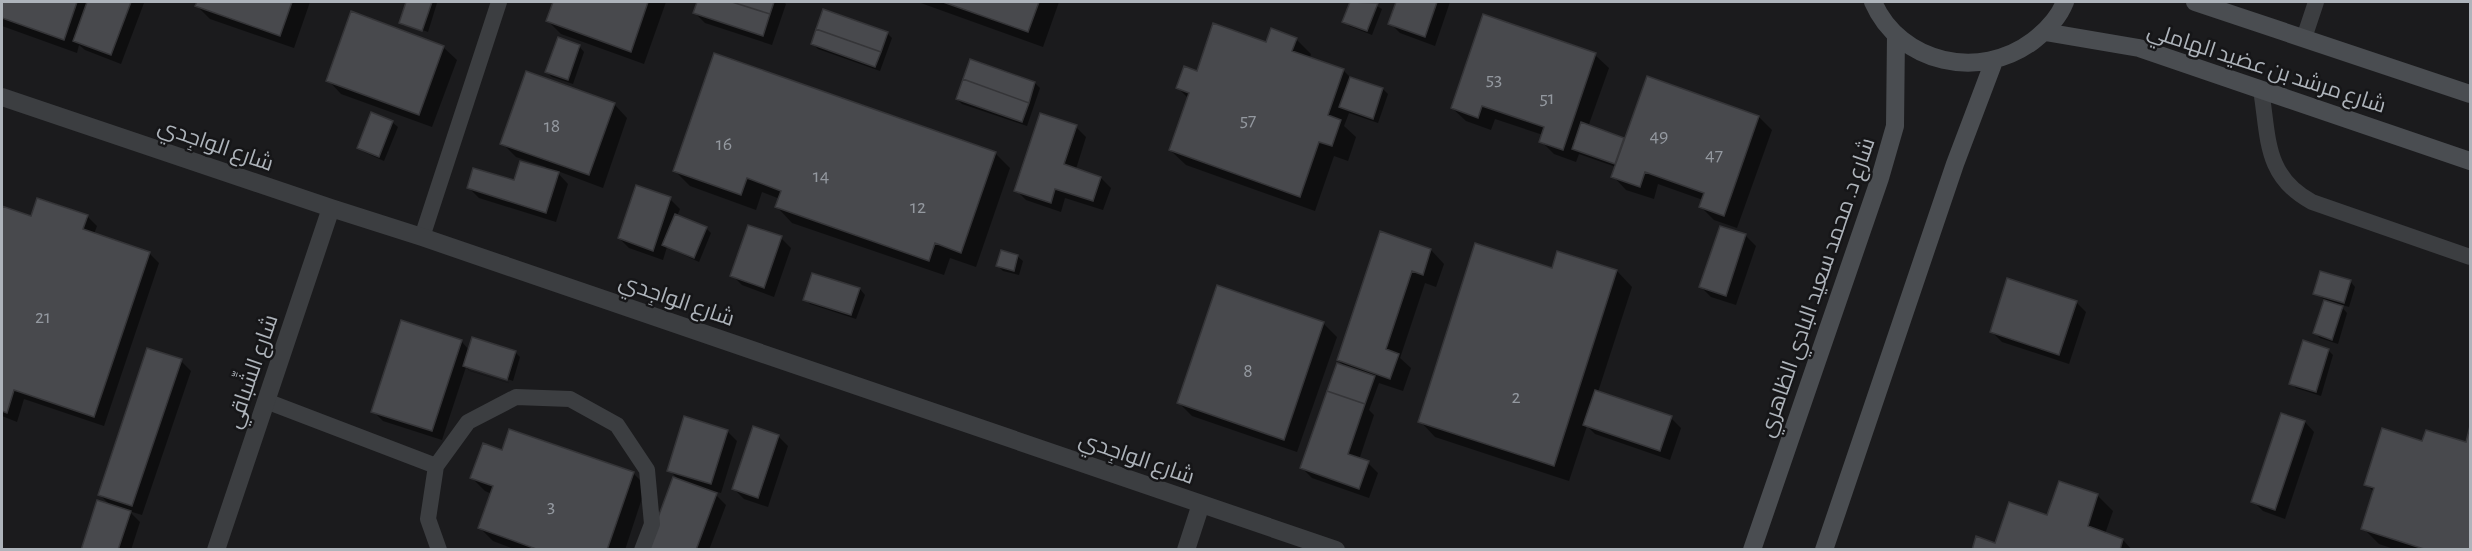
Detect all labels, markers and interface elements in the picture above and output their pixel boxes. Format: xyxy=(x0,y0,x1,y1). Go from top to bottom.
street label: شارع مرشد بن عضيد الهاملي xyxy=(2143,19,2389,122)
house number: 53 xyxy=(1486,69,1502,89)
house number: 51 xyxy=(1539,88,1555,108)
house number: 57 xyxy=(1240,110,1256,130)
street label: شارع الواجِدي xyxy=(153,115,276,180)
house number: 18 xyxy=(544,116,560,136)
house number: 49 xyxy=(1649,126,1669,146)
house number: 16 xyxy=(716,134,732,154)
street label: شارع د. محمد سعيد البادي الظاهري xyxy=(1755,135,1883,441)
house number: 47 xyxy=(1705,145,1723,165)
house number: 14 xyxy=(813,166,829,186)
house number: 12 xyxy=(910,197,926,217)
street label: شارع الواجِدي xyxy=(614,270,737,335)
house number: 21 xyxy=(35,307,51,327)
street label: شارع الشِّباقي xyxy=(215,309,286,433)
house number: 8 xyxy=(1243,361,1253,381)
house number: 2 xyxy=(1511,387,1521,407)
street label: شارع الواجِدي xyxy=(1074,428,1197,493)
house number: 3 xyxy=(547,496,555,516)

